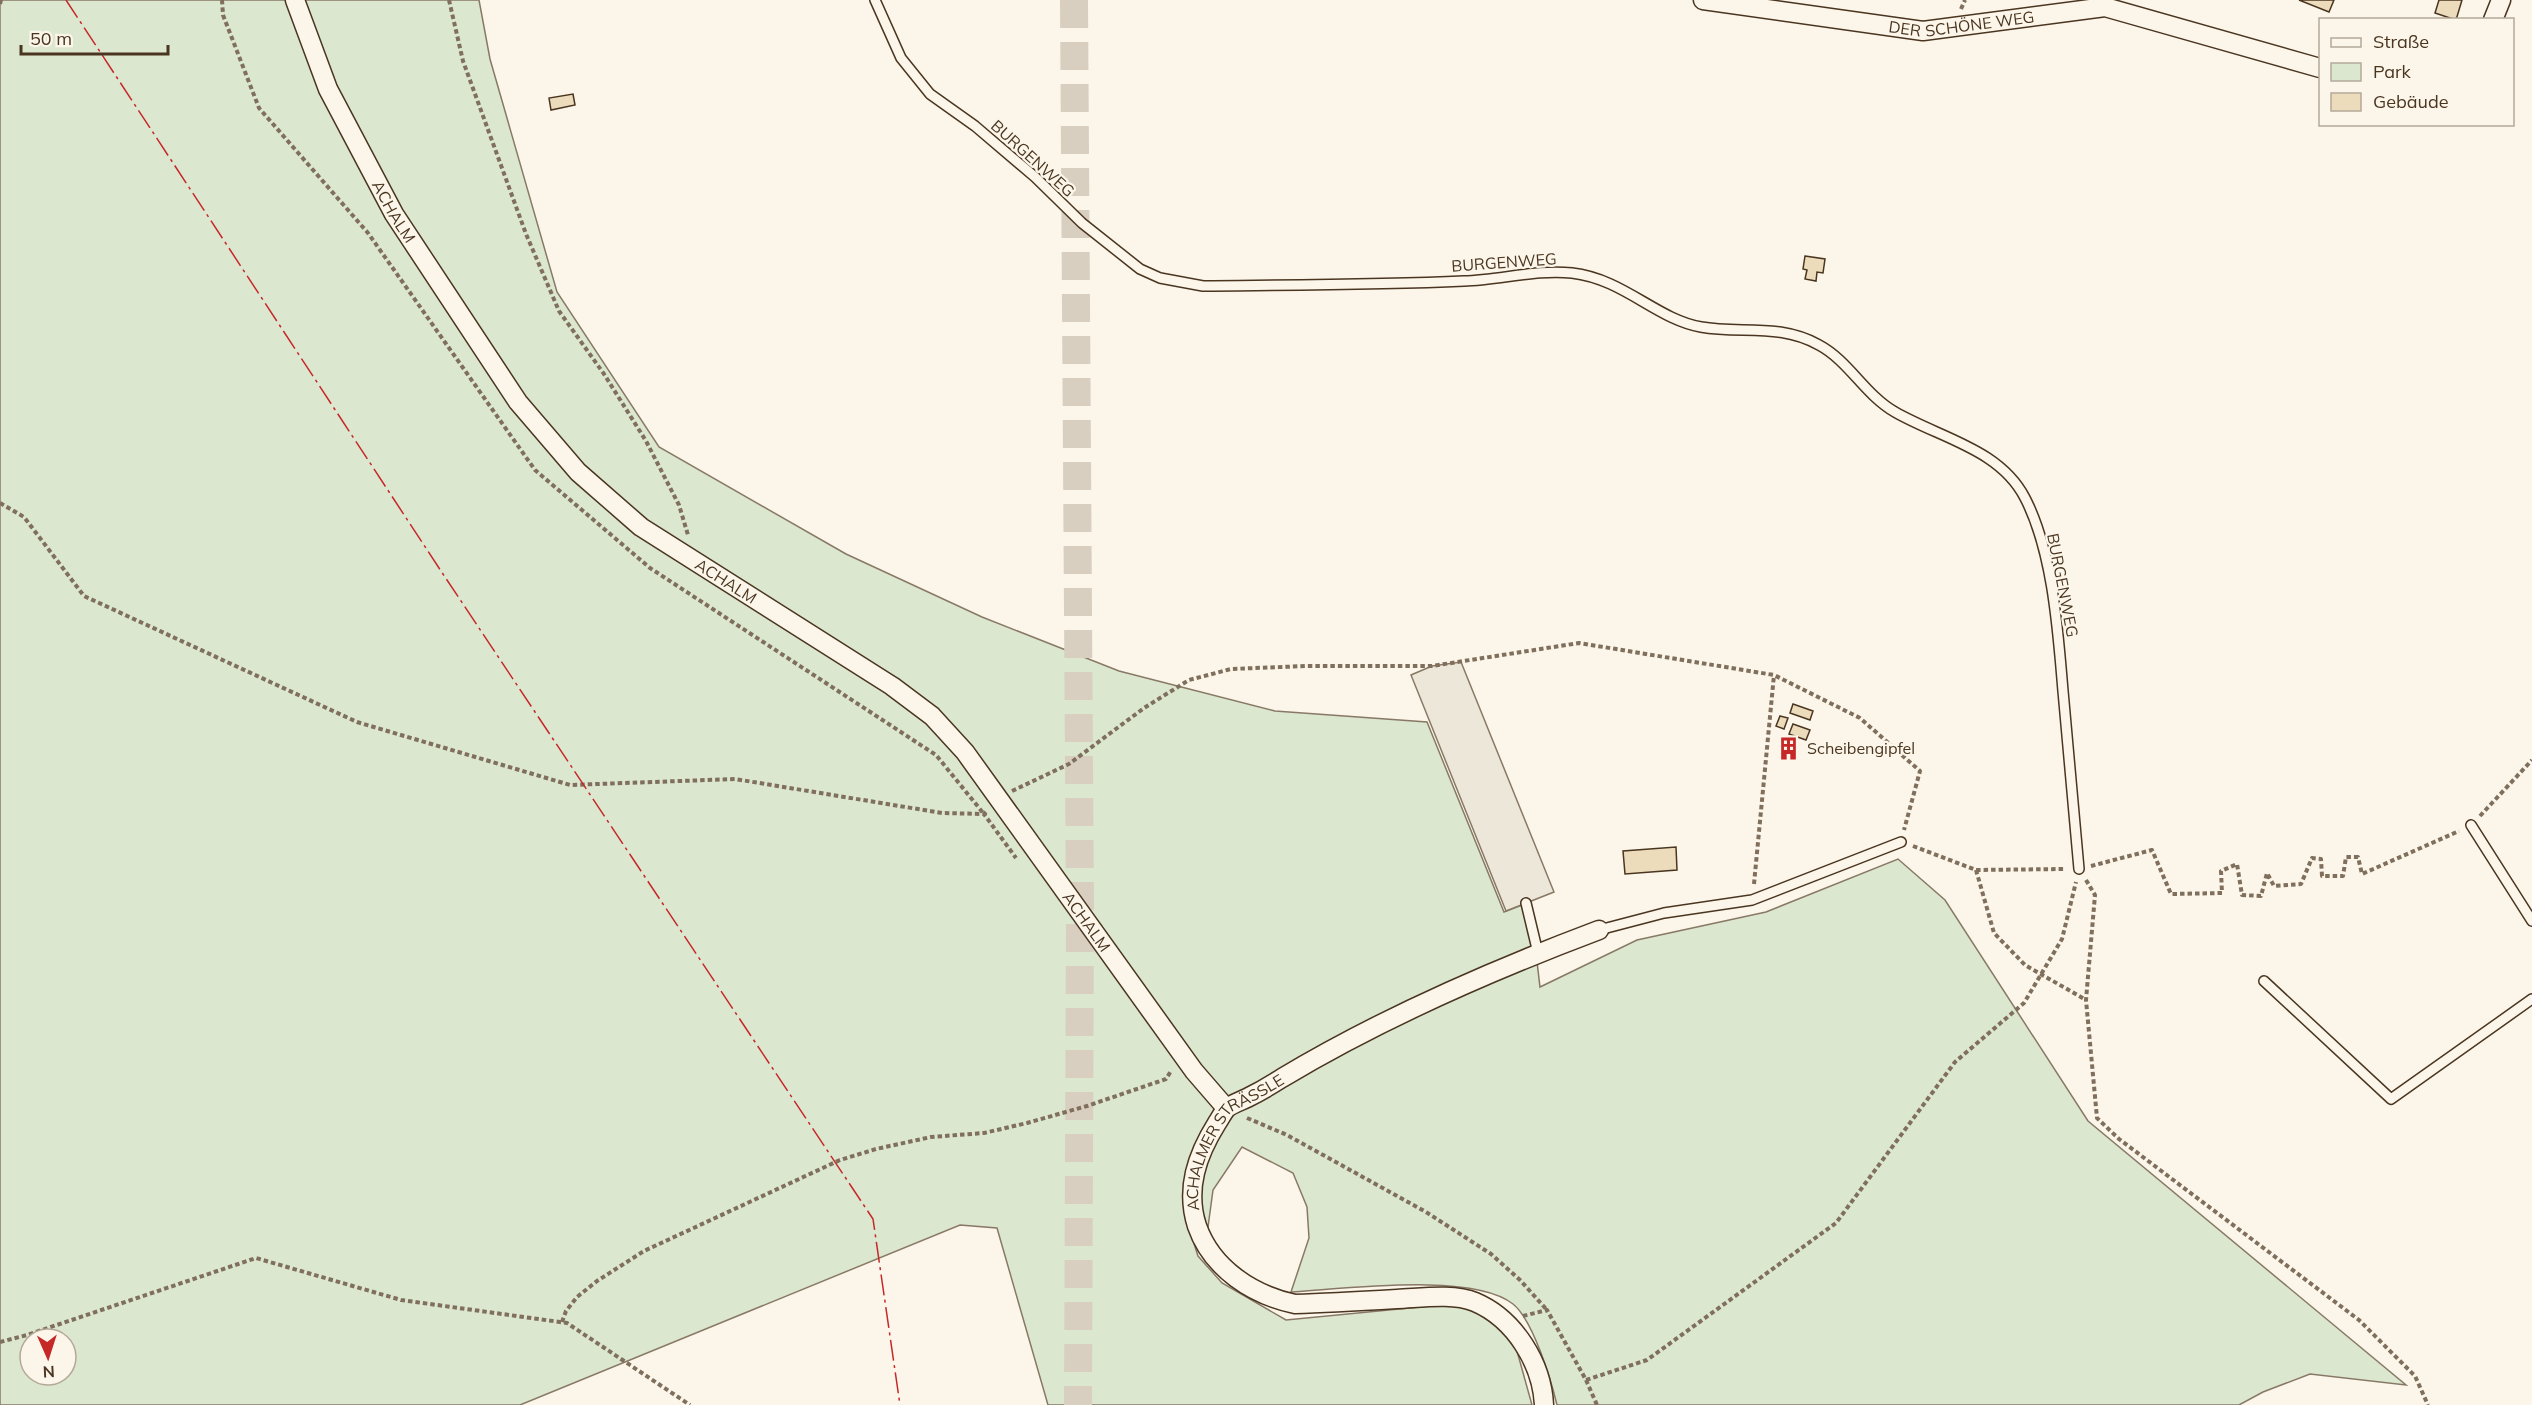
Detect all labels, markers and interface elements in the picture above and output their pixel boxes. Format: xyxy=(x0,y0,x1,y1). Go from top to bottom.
street label: DER SCHÖNE WEG xyxy=(1887,6,2035,41)
scale bar xyxy=(21,18,168,56)
legend xyxy=(2319,18,2514,126)
text: 50 m xyxy=(30,27,72,50)
text: Straße xyxy=(2373,30,2429,53)
text: Park xyxy=(2373,60,2412,83)
text: Gebäude xyxy=(2373,90,2449,113)
street label: BURGENWEG xyxy=(987,115,1079,201)
street label: ACHALM xyxy=(368,177,420,246)
street label: BURGENWEG xyxy=(1451,248,1557,276)
street label: BURGENWEG xyxy=(2043,531,2083,639)
street label: ACHALM xyxy=(692,554,761,608)
building icon: Scheibengipfel xyxy=(1776,735,1802,761)
place label: Scheibengipfel xyxy=(1807,738,1915,758)
street label: ACHALM xyxy=(1058,888,1115,955)
street label: ACHALMER STRÄSSLE xyxy=(1182,1070,1287,1212)
north arrow xyxy=(18,1327,78,1387)
text: N xyxy=(42,1362,55,1382)

